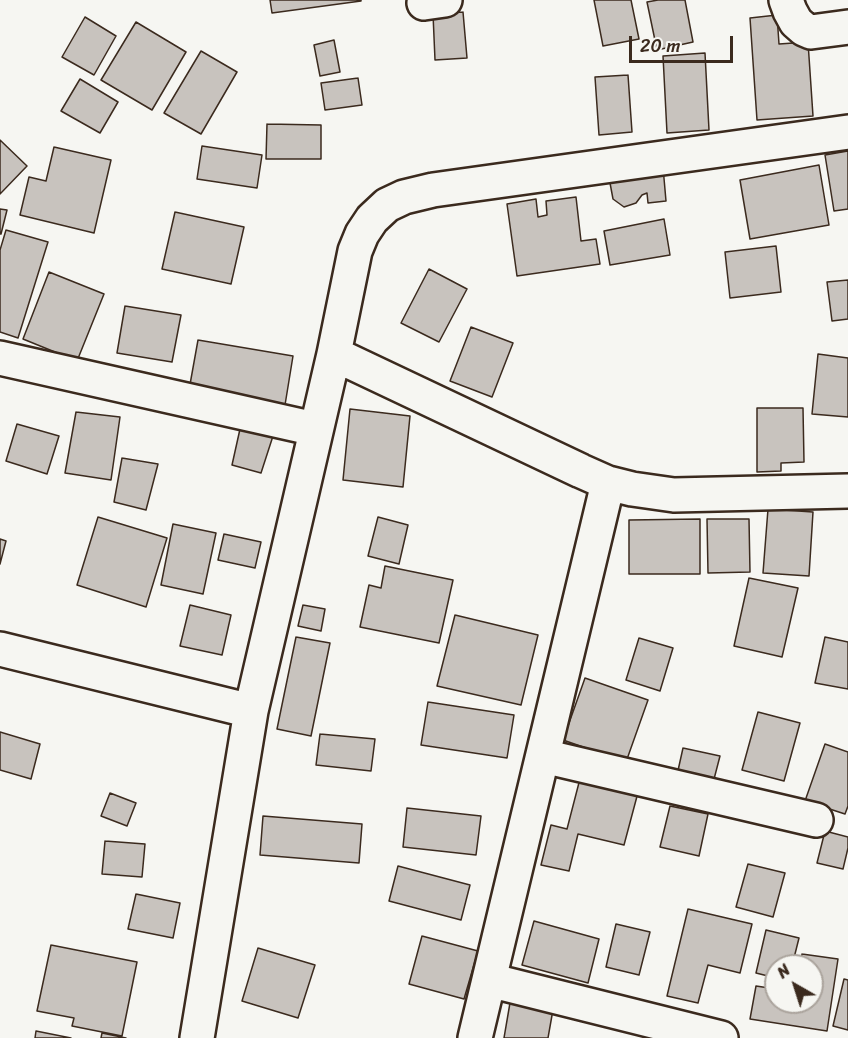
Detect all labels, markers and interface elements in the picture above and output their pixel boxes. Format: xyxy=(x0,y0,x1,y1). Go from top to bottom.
scale bar xyxy=(632,24,736,62)
text: 20 m xyxy=(640,30,680,62)
north arrow xyxy=(764,954,824,1014)
text: N xyxy=(770,956,797,986)

